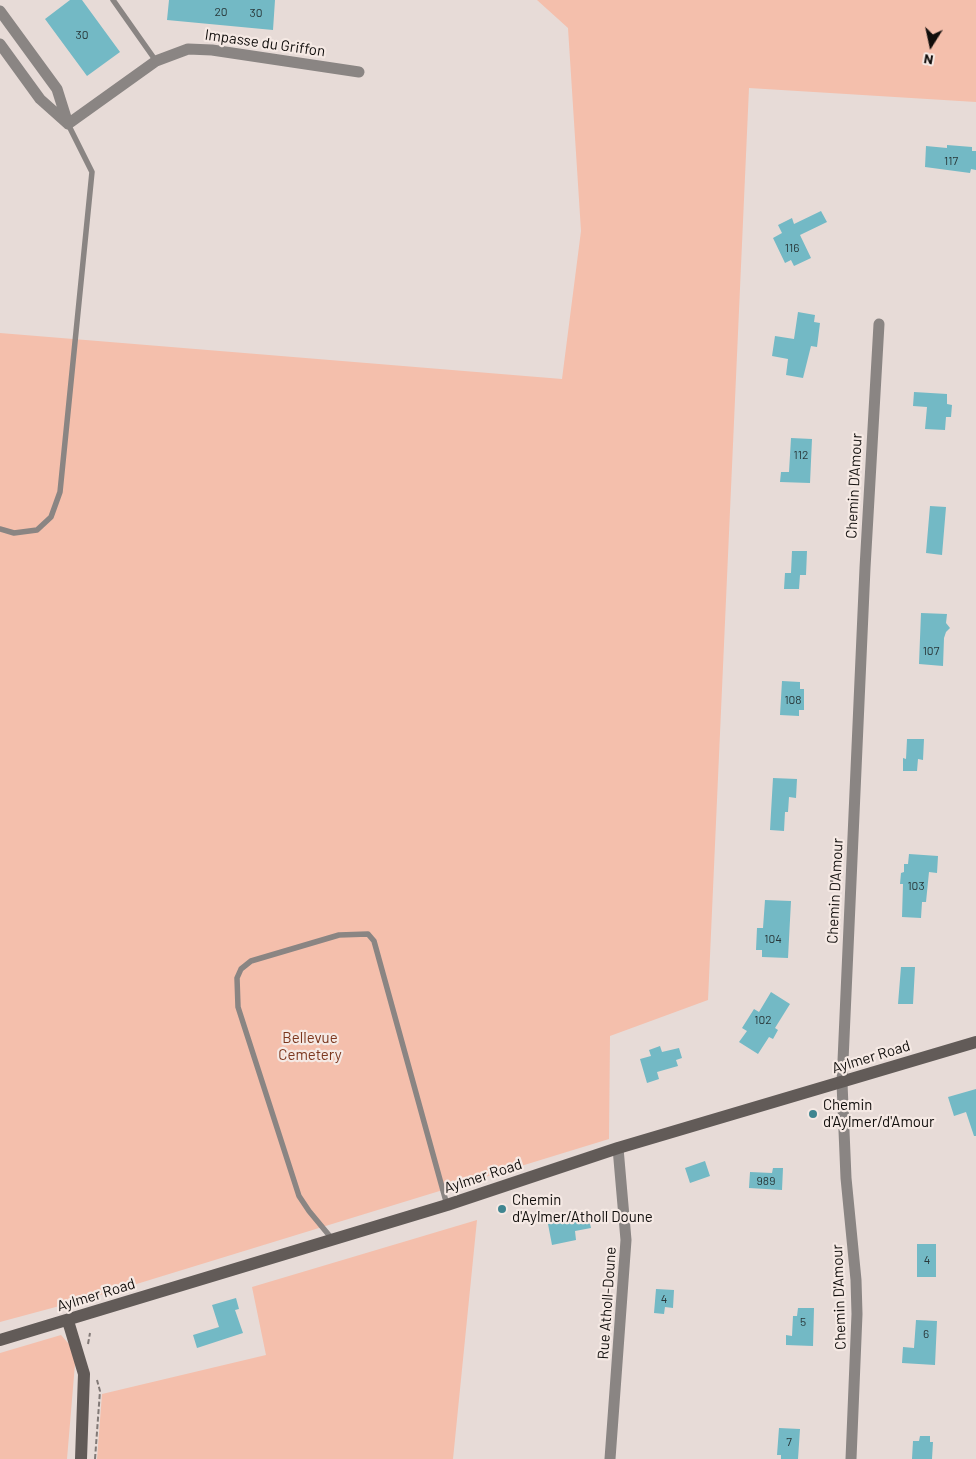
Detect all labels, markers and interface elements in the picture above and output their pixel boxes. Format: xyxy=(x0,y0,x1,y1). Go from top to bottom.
house number: 20 xyxy=(214,5,228,19)
house number: 30 xyxy=(250,6,262,20)
north arrow xyxy=(906,20,956,70)
street label: Impasse du Griffon xyxy=(204,26,326,60)
house number: 30 xyxy=(76,28,88,42)
text: N xyxy=(922,51,934,69)
house number: 117 xyxy=(944,154,958,168)
house number: 116 xyxy=(785,241,799,255)
street label: Chemin D'Amour xyxy=(842,433,866,539)
house number: 112 xyxy=(794,448,808,462)
house number: 107 xyxy=(923,644,939,658)
house number: 108 xyxy=(784,693,802,707)
street label: Chemin D'Amour xyxy=(823,838,847,944)
house number: 103 xyxy=(907,879,925,893)
house number: 104 xyxy=(764,932,782,946)
house number: 102 xyxy=(754,1013,772,1027)
park label: Bellevue Cemetery xyxy=(278,1029,342,1064)
street label: Aylmer Road xyxy=(830,1037,912,1077)
place label: Chemin d'Aylmer/d'Amour xyxy=(823,1096,934,1131)
marker: Chemin d'Aylmer/d'Amour xyxy=(807,1108,819,1120)
street label: Aylmer Road xyxy=(442,1155,524,1197)
house number: 989 xyxy=(757,1174,775,1188)
place label: Chemin d'Aylmer/Atholl Doune xyxy=(512,1191,653,1226)
marker: Chemin d'Aylmer/Atholl Doune xyxy=(496,1203,508,1215)
street label: Chemin D'Amour xyxy=(828,1244,850,1350)
street label: Rue Atholl-Doune xyxy=(594,1246,620,1360)
house number: 4 xyxy=(924,1253,930,1267)
street label: Aylmer Road xyxy=(55,1275,137,1315)
house number: 4 xyxy=(661,1292,667,1306)
house number: 5 xyxy=(800,1315,806,1329)
house number: 6 xyxy=(923,1327,929,1341)
house number: 7 xyxy=(786,1435,792,1449)

